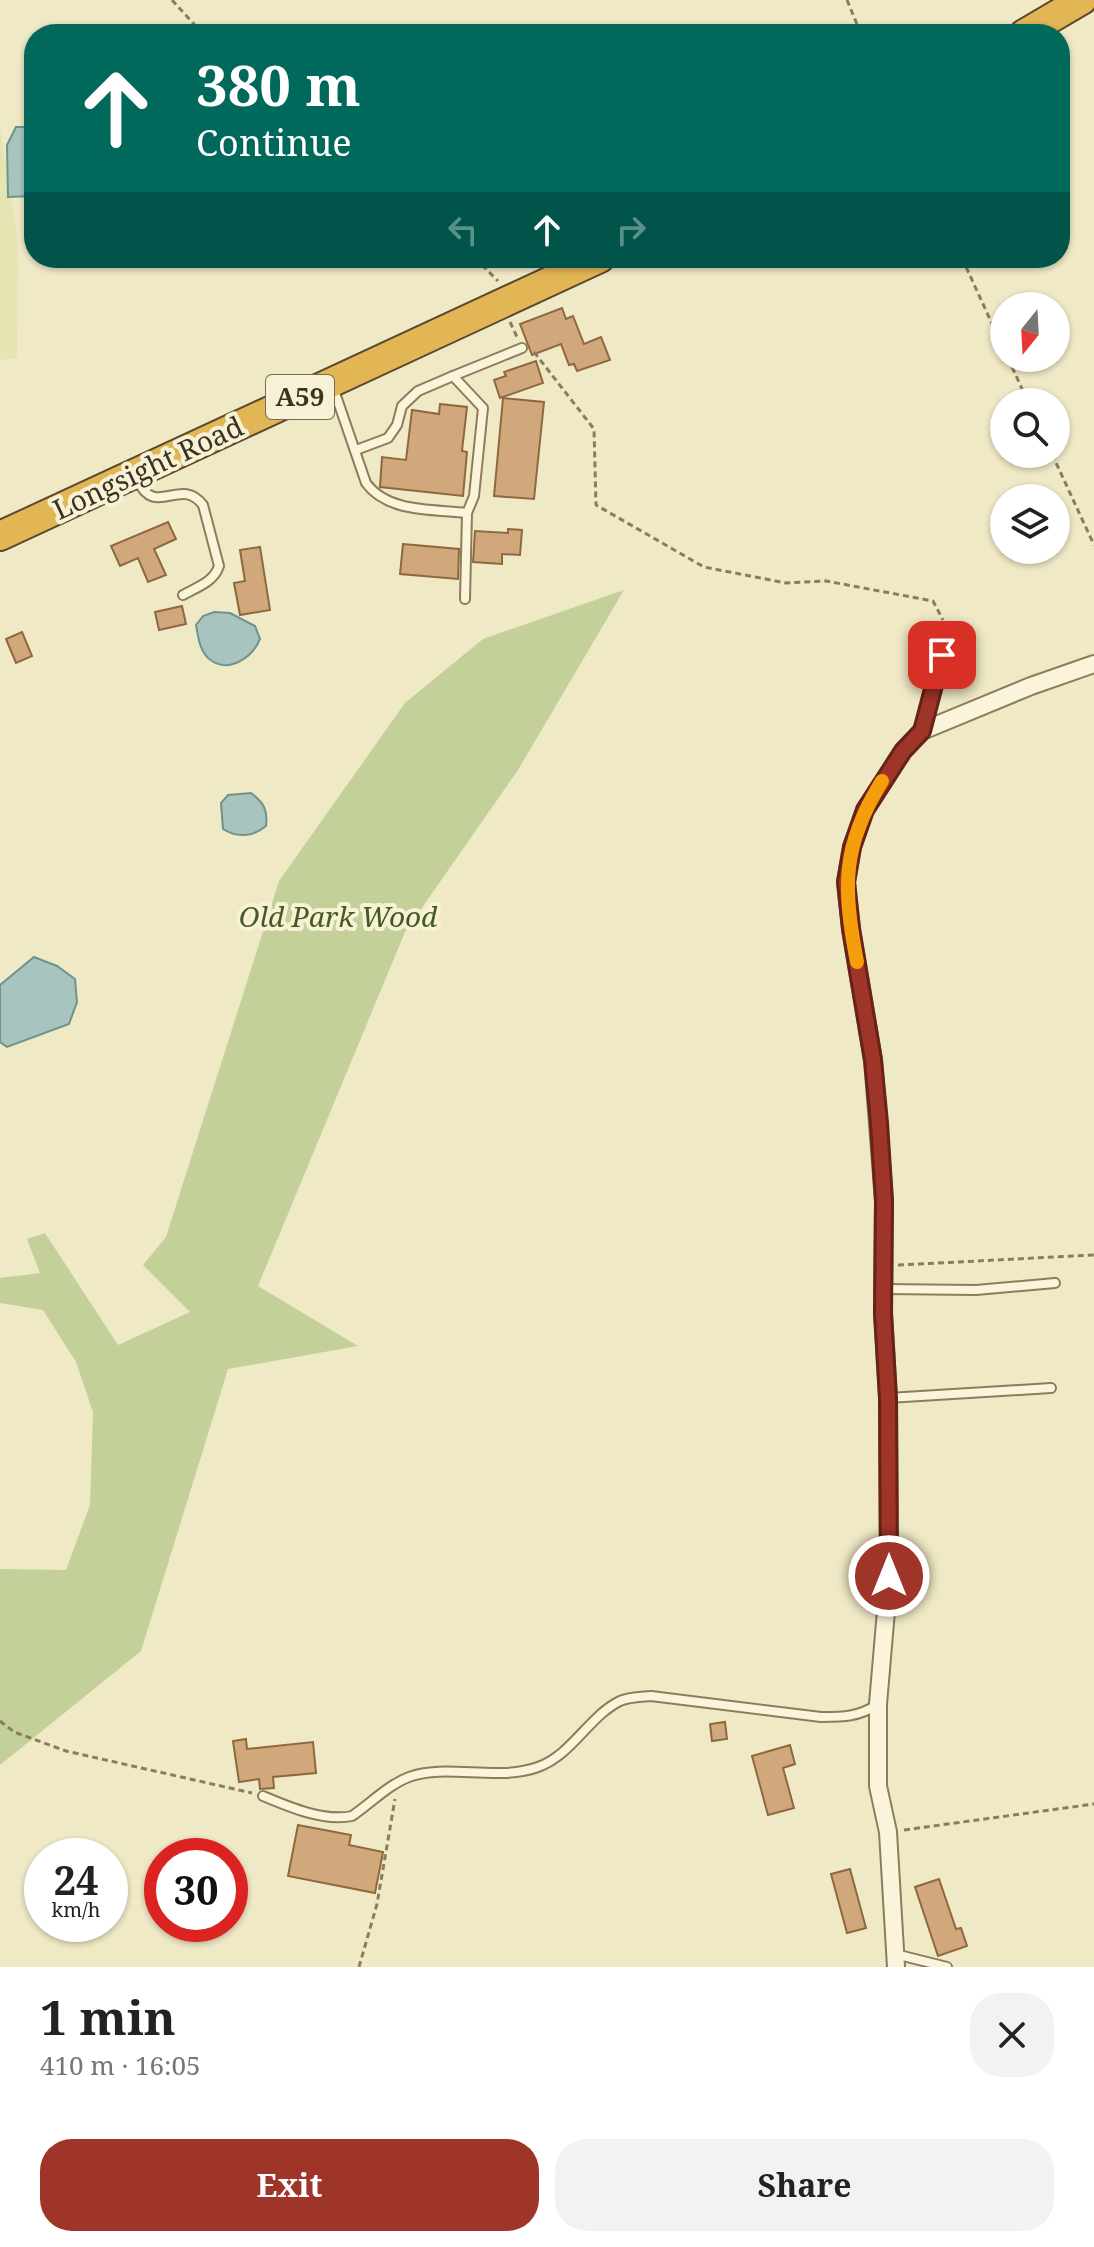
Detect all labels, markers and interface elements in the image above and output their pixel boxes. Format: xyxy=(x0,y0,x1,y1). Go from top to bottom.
text: 380 m xyxy=(196,46,361,122)
icon: ahead xyxy=(64,56,168,160)
text: Continue xyxy=(196,118,352,167)
icon: left xyxy=(441,208,485,252)
icon: ahead xyxy=(525,208,569,252)
icon: right xyxy=(609,208,653,252)
north arrow xyxy=(990,292,1070,372)
map controls xyxy=(990,292,1070,564)
road number: A59 xyxy=(266,375,334,419)
button: search xyxy=(990,388,1070,468)
street label: Longsight Road xyxy=(46,406,249,528)
button: layers xyxy=(990,484,1070,564)
pin xyxy=(908,621,976,689)
icon: arrive xyxy=(920,633,964,677)
park label: Old Park Wood xyxy=(239,897,438,935)
position arrow xyxy=(847,1534,931,1618)
speed limit sign: 30 xyxy=(144,1838,248,1942)
text: 24 xyxy=(53,1852,99,1907)
text: km/h xyxy=(51,1896,101,1923)
text: 1 min xyxy=(40,1984,176,2049)
button: close xyxy=(970,1993,1054,2077)
text: 410 m · 16:05 xyxy=(40,2047,201,2083)
button: Exit xyxy=(40,2139,539,2231)
button: Share xyxy=(555,2139,1054,2231)

